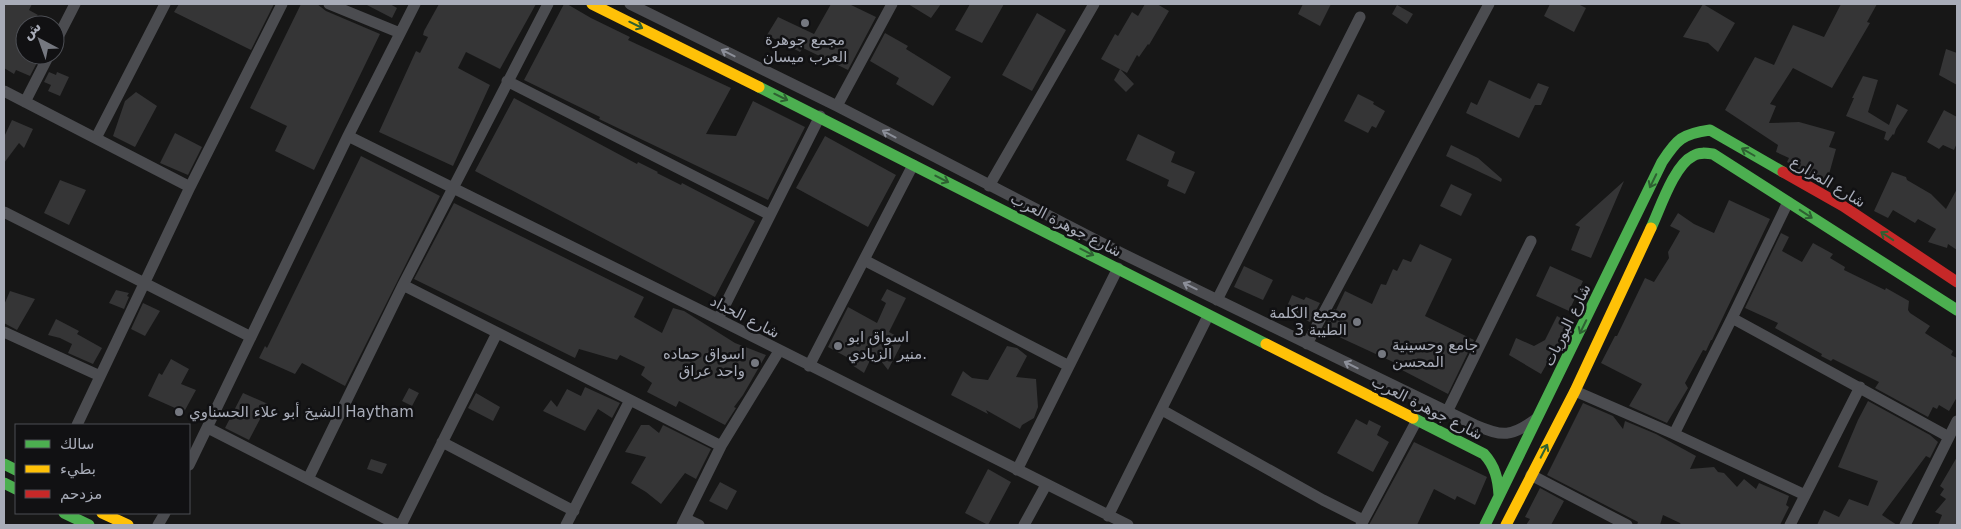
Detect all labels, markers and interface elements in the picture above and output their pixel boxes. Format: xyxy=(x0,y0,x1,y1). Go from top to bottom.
north arrow xyxy=(15,15,65,65)
marker: مجمع جوهرة العرب ميسان xyxy=(799,17,811,29)
text: ش xyxy=(19,18,44,43)
one-way arrow xyxy=(628,20,643,30)
place label: مجمع جوهرة العرب ميسان xyxy=(763,31,847,66)
one-way arrow xyxy=(721,48,736,57)
one-way arrow xyxy=(774,92,789,102)
one-way arrow xyxy=(882,128,896,138)
one-way arrow xyxy=(1741,147,1756,157)
street label: شارع المزارع xyxy=(1787,153,1869,211)
one-way arrow xyxy=(1648,173,1657,188)
one-way arrow xyxy=(934,175,949,184)
street label: شارع جوهرة العرب xyxy=(1007,189,1125,261)
one-way arrow xyxy=(1799,209,1813,219)
one-way arrow xyxy=(1880,231,1894,241)
one-way arrow xyxy=(1079,248,1094,257)
one-way arrow xyxy=(1182,281,1197,291)
street label: شارع البوريات xyxy=(1539,281,1595,369)
street label: شارع الحداد xyxy=(707,292,783,342)
place label: مجمع الكلمة الطيبة 3 xyxy=(1269,304,1347,339)
marker: مجمع الكلمة الطيبة 3 xyxy=(1351,316,1363,328)
one-way arrow xyxy=(1577,319,1587,334)
place label: اسواق ابو منير الزيادي. xyxy=(847,328,927,364)
place label: جامع وحسينية المحسن xyxy=(1392,336,1478,371)
marker: اسواق ابو منير الزيادي. xyxy=(832,340,844,352)
place label: اسواق حماده واحد عراق xyxy=(663,345,745,380)
marker: جامع وحسينية المحسن xyxy=(1376,348,1388,360)
marker: اسواق حماده واحد عراق xyxy=(749,357,761,369)
one-way arrow xyxy=(1344,360,1359,369)
street label: شارع جوهرة العرب xyxy=(1368,372,1486,444)
place label: الشيخ أبو علاء الحسناوي Haytham xyxy=(189,402,414,422)
marker: الشيخ أبو علاء الحسناوي Haytham xyxy=(173,406,185,418)
legend xyxy=(15,424,190,514)
text: سالك xyxy=(60,435,94,453)
one-way arrow xyxy=(1539,443,1549,458)
text: بطيء xyxy=(60,460,96,479)
text: مزدحم xyxy=(60,485,102,503)

